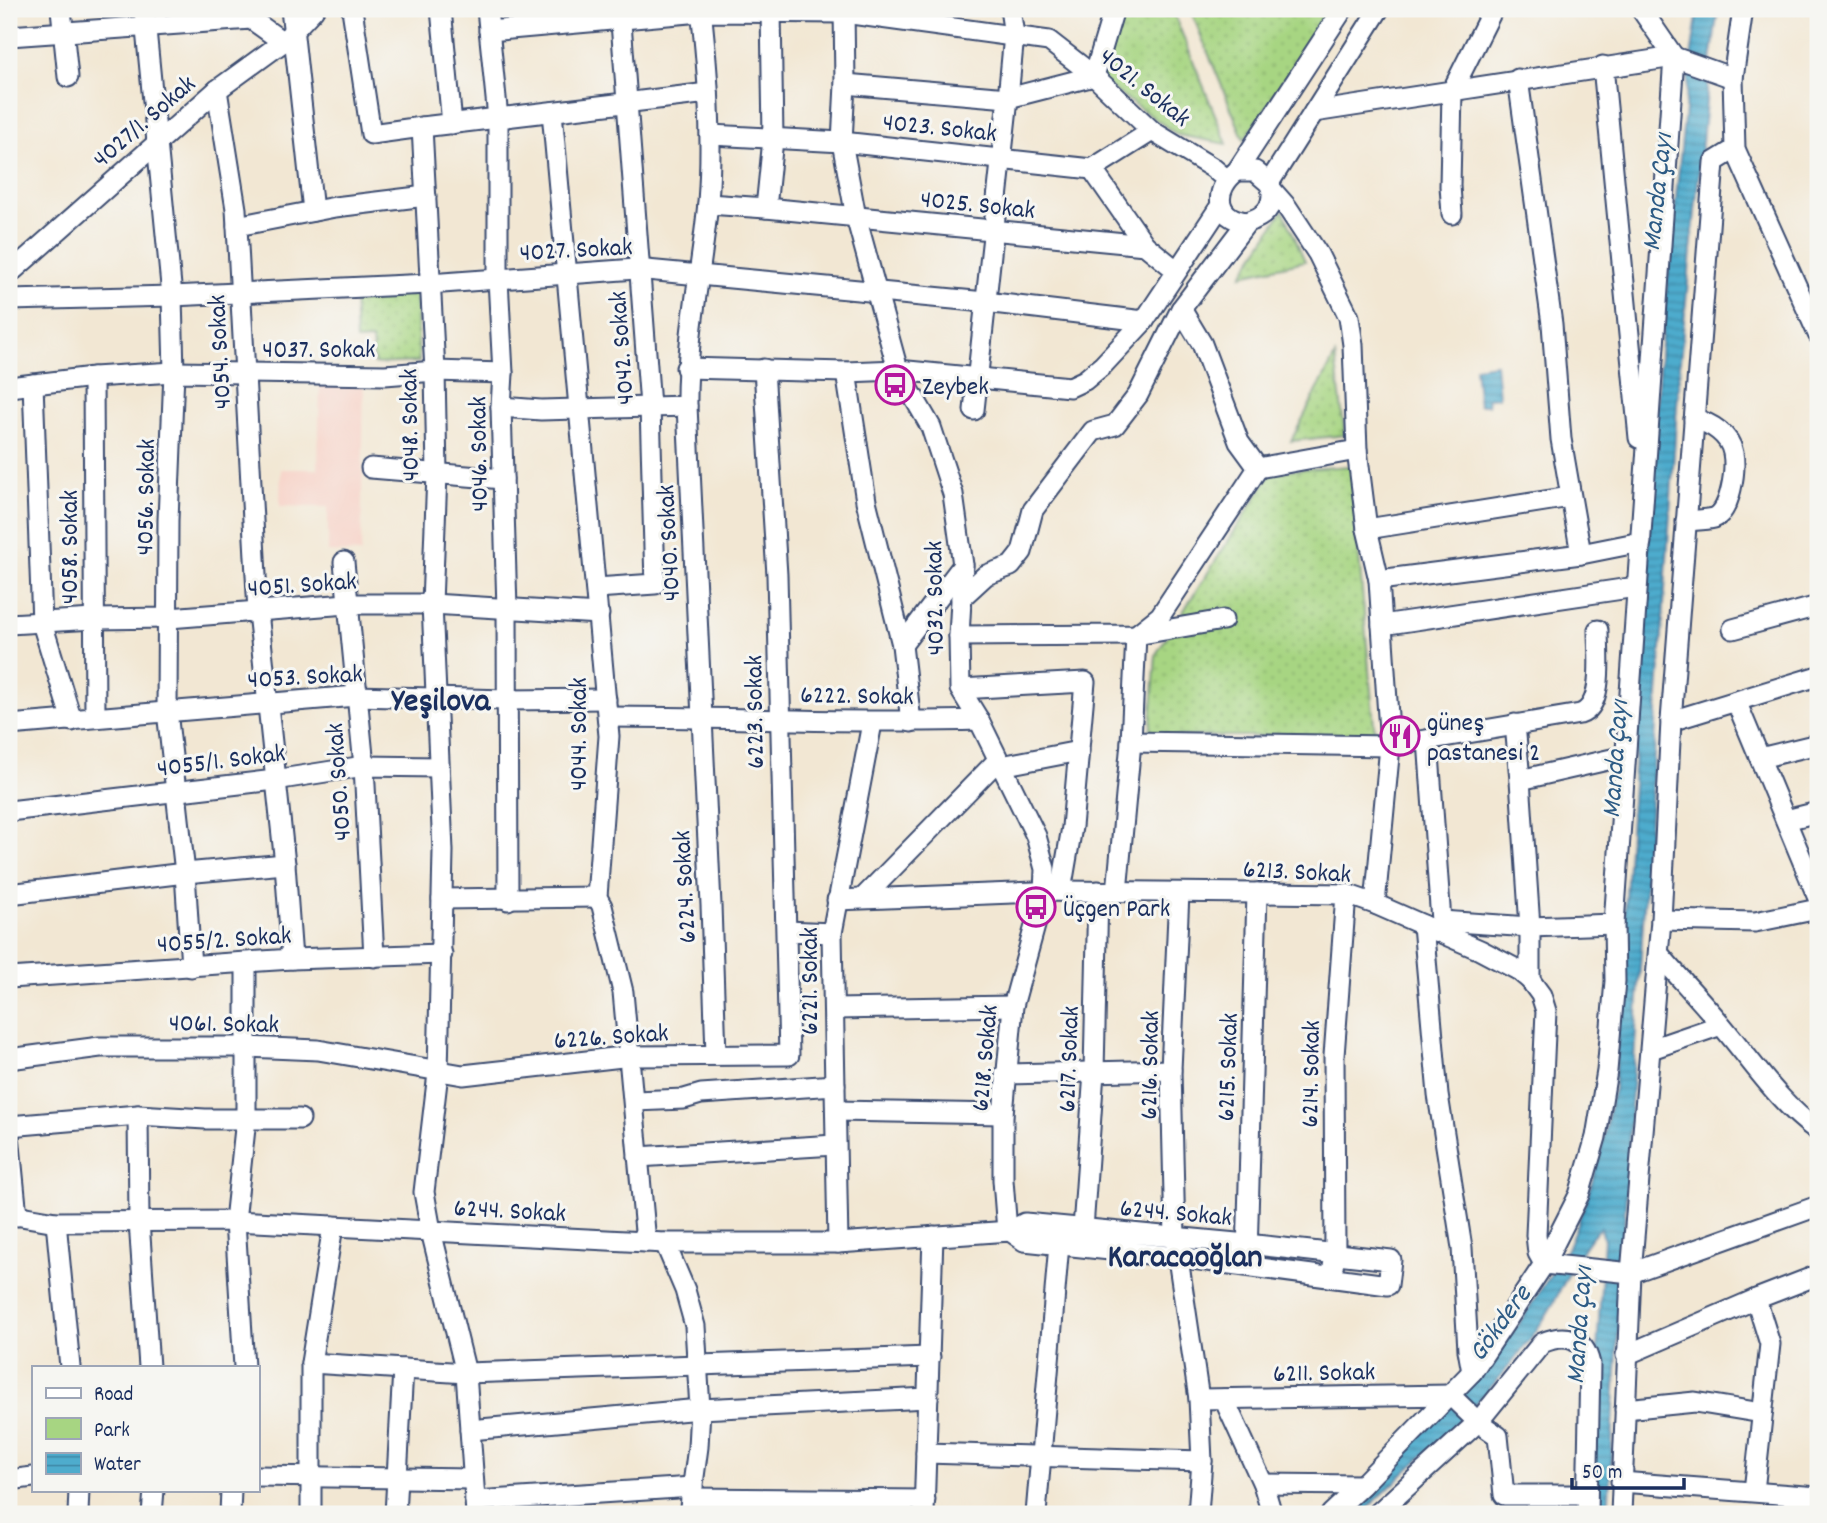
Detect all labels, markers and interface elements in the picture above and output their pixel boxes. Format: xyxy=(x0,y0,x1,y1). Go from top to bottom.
street label: 4021. Sokak xyxy=(1090,40,1198,137)
street label: 4027/1. Sokak xyxy=(86,67,205,178)
street label: 4023. Sokak xyxy=(881,105,999,154)
water label: Manda Çayı xyxy=(1634,130,1686,253)
street label: 4025. Sokak xyxy=(918,182,1037,231)
street label: 4027. Sokak xyxy=(519,230,634,273)
street label: 4042. Sokak xyxy=(601,290,646,406)
street label: 4054. Sokak xyxy=(200,294,243,410)
street label: 4037. Sokak xyxy=(262,333,376,370)
bus stop icon: Zeybek xyxy=(874,364,916,406)
street label: 4048. Sokak xyxy=(392,368,431,482)
place label: Zeybek xyxy=(922,370,989,407)
street label: 4046. Sokak xyxy=(461,396,500,512)
street label: 4056. Sokak xyxy=(128,438,167,556)
street label: 4040. Sokak xyxy=(649,484,692,602)
street label: 4058. Sokak xyxy=(53,490,90,604)
street label: 4032. Sokak xyxy=(917,540,956,656)
street label: 4051. Sokak xyxy=(246,564,358,609)
street label: 6223. Sokak xyxy=(737,655,776,769)
street label: 4053. Sokak xyxy=(247,657,364,700)
street label: 4044. Sokak xyxy=(562,677,599,791)
street label: 6222. Sokak xyxy=(800,678,914,717)
district label: Yeşilova xyxy=(391,680,492,727)
water label: Manda Çayı xyxy=(1594,697,1642,819)
place label: güneş pastanesi 2 xyxy=(1427,706,1540,773)
restaurant icon: güneş pastanesi 2 xyxy=(1379,715,1421,757)
street label: 4050. Sokak xyxy=(318,722,363,842)
street label: 4055/1. Sokak xyxy=(155,736,288,789)
street label: 6224. Sokak xyxy=(665,829,708,944)
street label: 6213. Sokak xyxy=(1242,852,1352,895)
bus stop icon: Üçgen Park xyxy=(1015,886,1057,928)
place label: Üçgen Park xyxy=(1063,892,1170,929)
street label: 4055/2. Sokak xyxy=(156,918,293,965)
street label: 6221. Sokak xyxy=(793,927,830,1035)
street label: 6218. Sokak xyxy=(963,1003,1010,1113)
street label: 6217. Sokak xyxy=(1050,1005,1091,1113)
street label: 4061. Sokak xyxy=(169,1006,279,1045)
street label: 6216. Sokak xyxy=(1132,1010,1171,1120)
street label: 6215. Sokak xyxy=(1209,1012,1250,1122)
street label: 6226. Sokak xyxy=(553,1016,670,1061)
street label: 6214. Sokak xyxy=(1293,1020,1332,1128)
street label: 6244. Sokak xyxy=(453,1191,567,1234)
street label: 6244. Sokak xyxy=(1118,1191,1233,1238)
district label: Karacaoğlan xyxy=(1108,1236,1262,1283)
water label: Manda Çayı xyxy=(1558,1263,1606,1385)
water label: Gökdere xyxy=(1461,1277,1545,1372)
street label: 6211. Sokak xyxy=(1273,1355,1376,1394)
legend xyxy=(32,1366,259,1492)
text: Road xyxy=(94,1381,133,1411)
text: Park xyxy=(94,1417,130,1447)
scale bar xyxy=(1572,1446,1684,1490)
text: Water xyxy=(94,1451,141,1481)
text: 50 m xyxy=(1582,1459,1622,1489)

